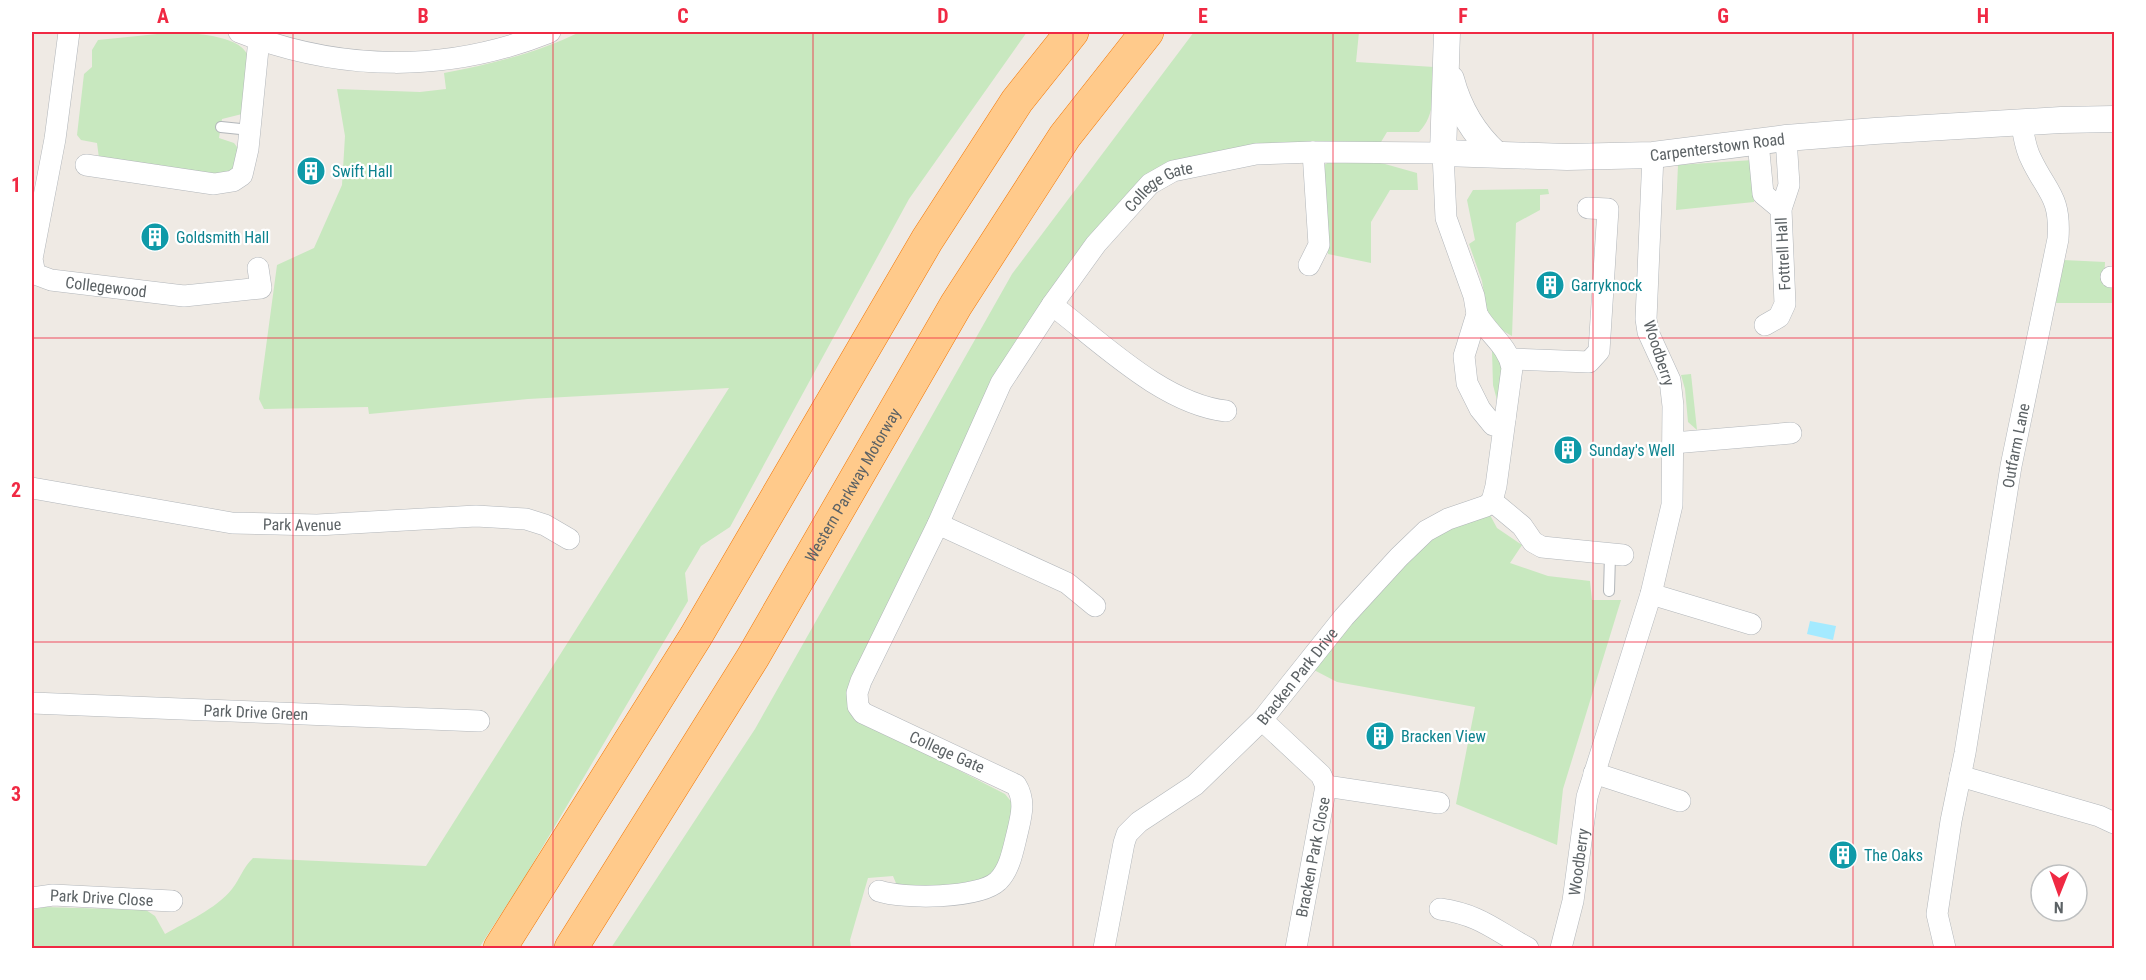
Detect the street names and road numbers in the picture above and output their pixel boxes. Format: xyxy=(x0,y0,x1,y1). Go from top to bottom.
street label: Carpenterstown Road xyxy=(1649,129,1786,165)
street label: College Gate xyxy=(1120,158,1194,216)
street label: Fottrell Hall xyxy=(1772,217,1794,291)
street label: Collegewood xyxy=(64,272,148,301)
street label: Woodberry xyxy=(1639,318,1679,389)
street label: Outfarm Lane xyxy=(1998,401,2033,489)
street label: Western Parkway Motorway xyxy=(800,404,904,565)
street label: Park Avenue xyxy=(263,514,342,535)
street label: Bracken Park Drive xyxy=(1253,624,1341,728)
street label: Park Drive Green xyxy=(203,700,309,724)
street label: College Gate xyxy=(906,727,988,777)
street label: Bracken Park Close xyxy=(1292,795,1334,919)
street label: Woodberry xyxy=(1564,827,1592,897)
street label: Park Drive Close xyxy=(50,885,154,910)

